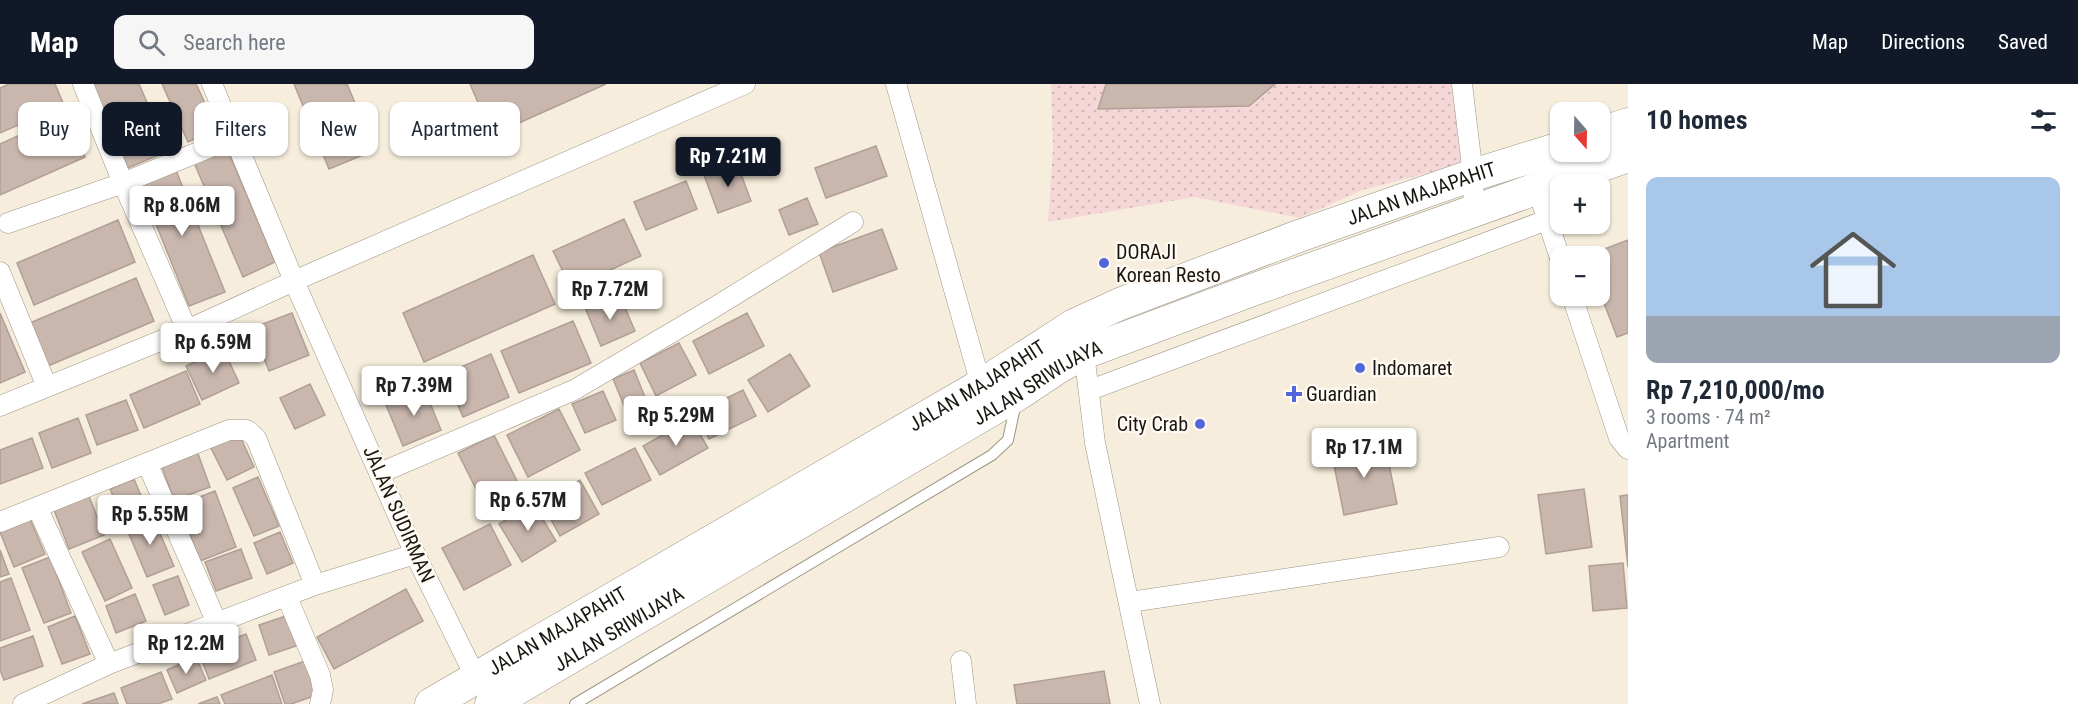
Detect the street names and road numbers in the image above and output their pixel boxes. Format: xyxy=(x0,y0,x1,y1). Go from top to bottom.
street label: JALAN MAJAPAHIT xyxy=(1344,157,1499,230)
street label: JALAN MAJAPAHIT xyxy=(904,335,1050,436)
street label: JALAN SRIWIJAYA xyxy=(968,335,1106,430)
street label: JALAN SUDIRMAN xyxy=(358,442,440,586)
street label: JALAN MAJAPAHIT xyxy=(484,581,631,680)
street label: JALAN SRIWIJAYA xyxy=(549,581,688,677)

